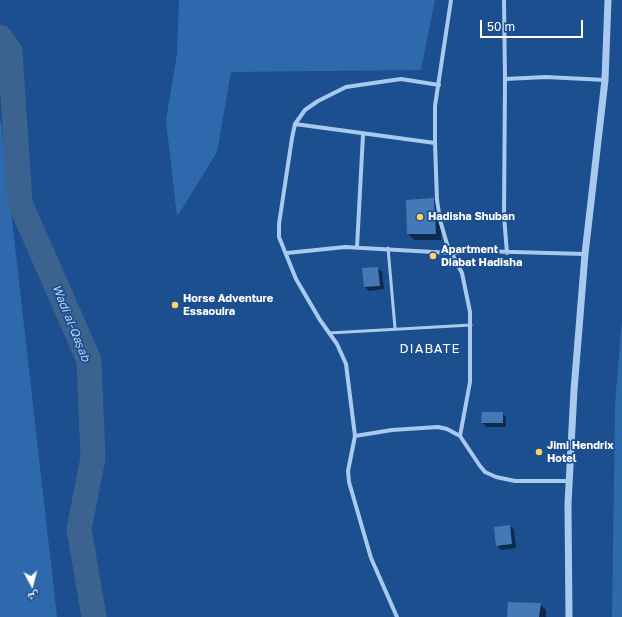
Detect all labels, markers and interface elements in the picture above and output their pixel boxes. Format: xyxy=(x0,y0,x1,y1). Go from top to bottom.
scale bar xyxy=(482,12,585,38)
text: 50 m xyxy=(487,19,515,34)
place label: Hadisha Shuban xyxy=(428,210,515,224)
marker: Hadisha Shuban xyxy=(415,212,425,222)
place label: Apartment Diabat Hadisha xyxy=(441,243,522,269)
marker: Apartment Diabat Hadisha xyxy=(428,251,438,261)
water label: Wadi al-Qaṣab xyxy=(49,282,93,364)
place label: Horse Adventure Essaouira xyxy=(183,292,273,318)
marker: Horse Adventure Essaouira xyxy=(170,300,180,310)
district label: DIABATE xyxy=(399,341,461,357)
place label: Jimi Hendrix Hotel xyxy=(547,439,614,465)
marker: Jimi Hendrix Hotel xyxy=(534,447,544,457)
north arrow xyxy=(12,565,52,605)
text: ش xyxy=(27,590,40,605)

